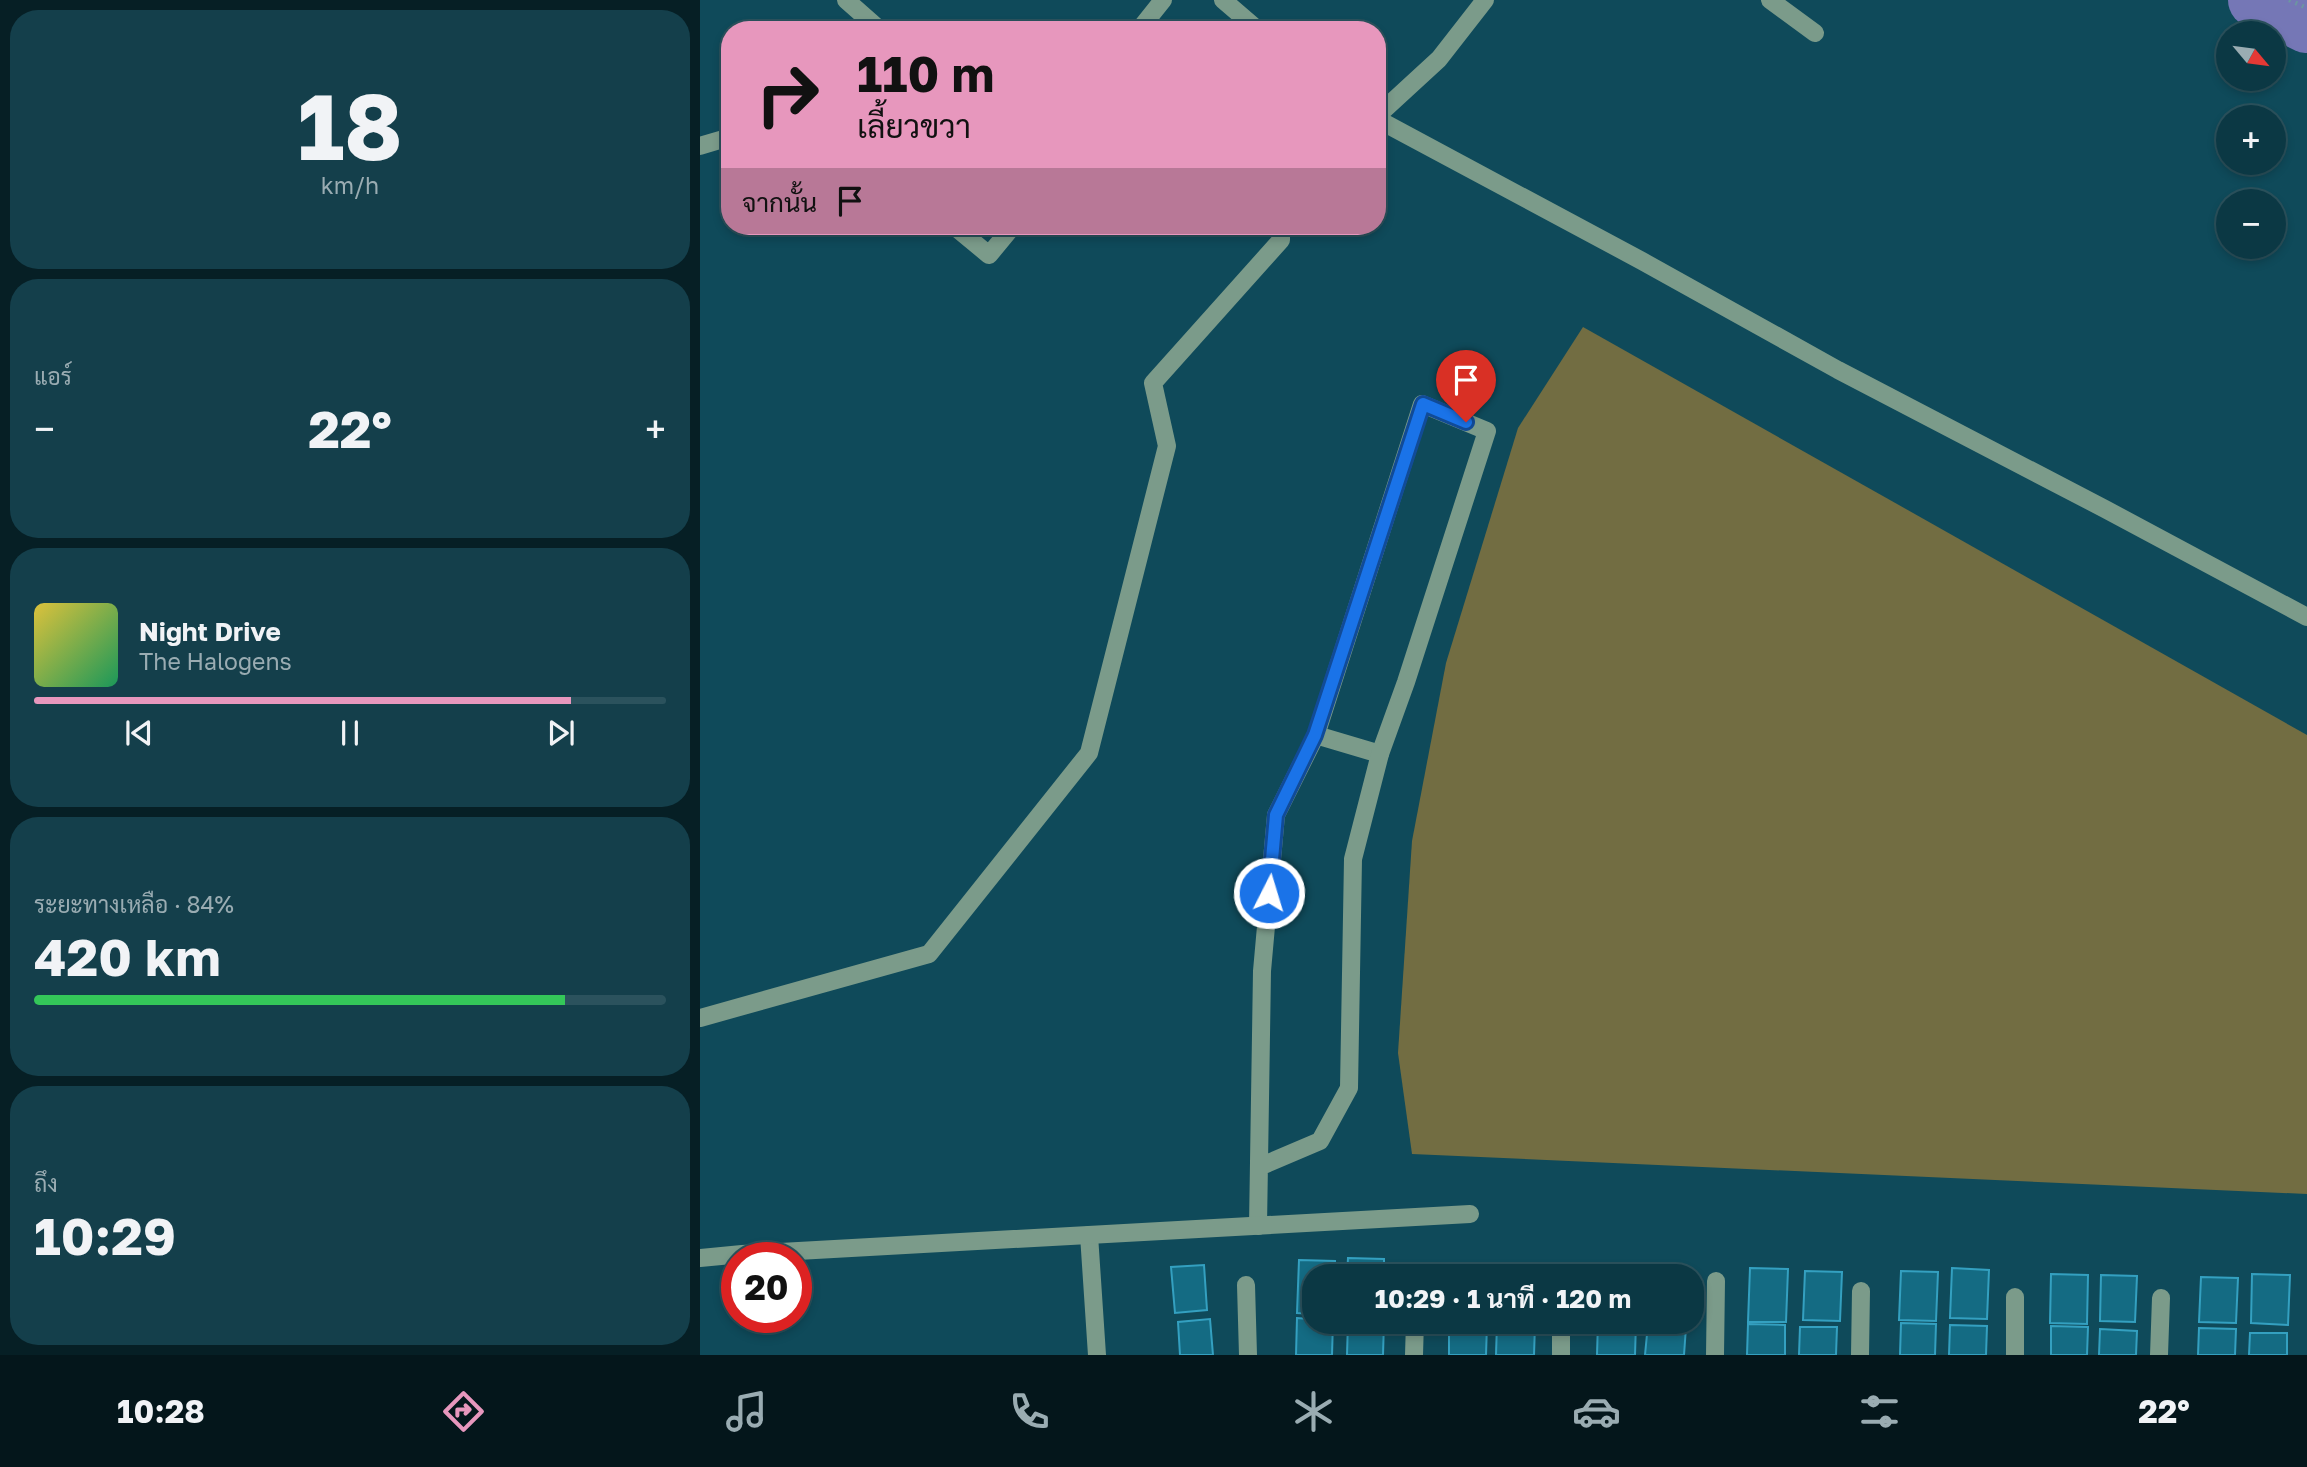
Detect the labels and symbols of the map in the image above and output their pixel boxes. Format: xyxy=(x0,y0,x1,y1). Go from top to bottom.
north arrow xyxy=(2216,21,2286,91)
pin xyxy=(1436,350,1496,422)
position arrow xyxy=(1232,856,1306,930)
speed limit sign: 20 xyxy=(721,1242,812,1333)

